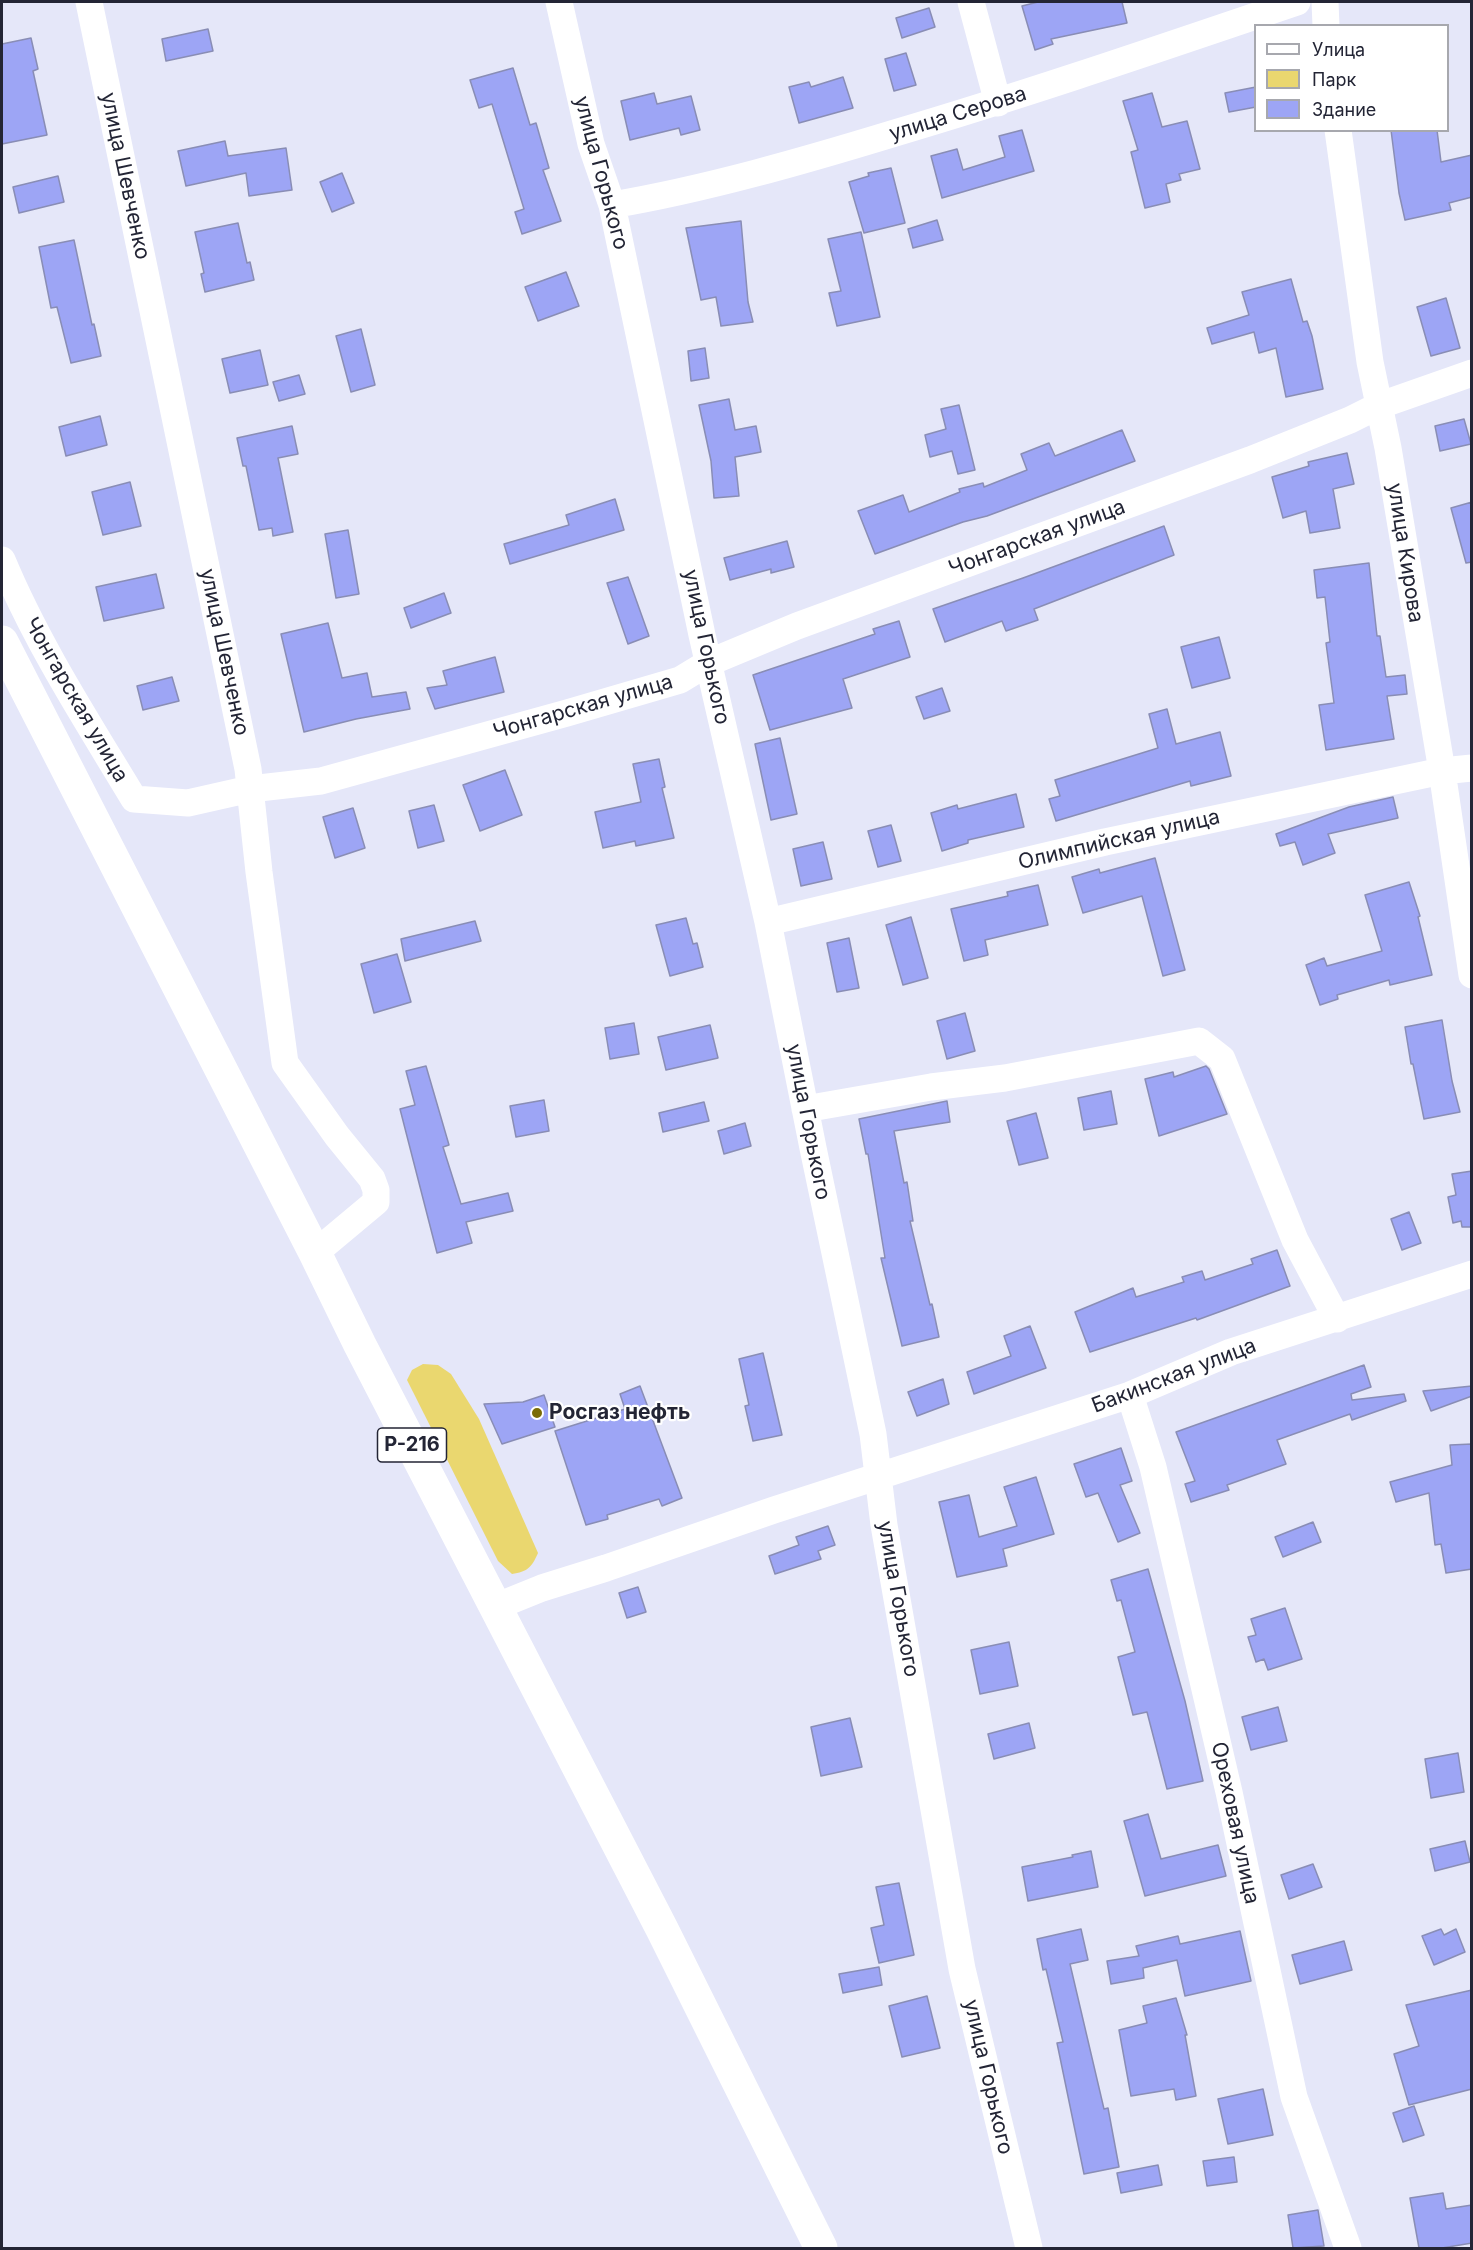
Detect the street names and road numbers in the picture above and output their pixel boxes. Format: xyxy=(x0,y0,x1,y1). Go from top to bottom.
street label: улица Серова xyxy=(886,81,1030,147)
street label: улица Шевченко xyxy=(95,90,155,262)
street label: улица Горького xyxy=(568,93,634,253)
street label: улица Кирова xyxy=(1382,481,1428,625)
street label: Чонгарская улица xyxy=(945,494,1129,582)
street label: улица Шевченко xyxy=(194,566,254,738)
street label: улица Горького xyxy=(677,567,735,727)
street label: Чонгарская улица xyxy=(19,613,133,787)
street label: Чонгарская улица xyxy=(490,669,676,745)
street label: Олимпийская улица xyxy=(1016,805,1222,875)
street label: улица Горького xyxy=(781,1042,835,1202)
street label: Бакинская улица xyxy=(1088,1333,1260,1419)
road number: Р-216 xyxy=(378,1428,446,1462)
street label: улица Горького xyxy=(872,1519,924,1679)
street label: Ореховая улица xyxy=(1206,1740,1264,1906)
street label: улица Горького xyxy=(958,1997,1018,2157)

